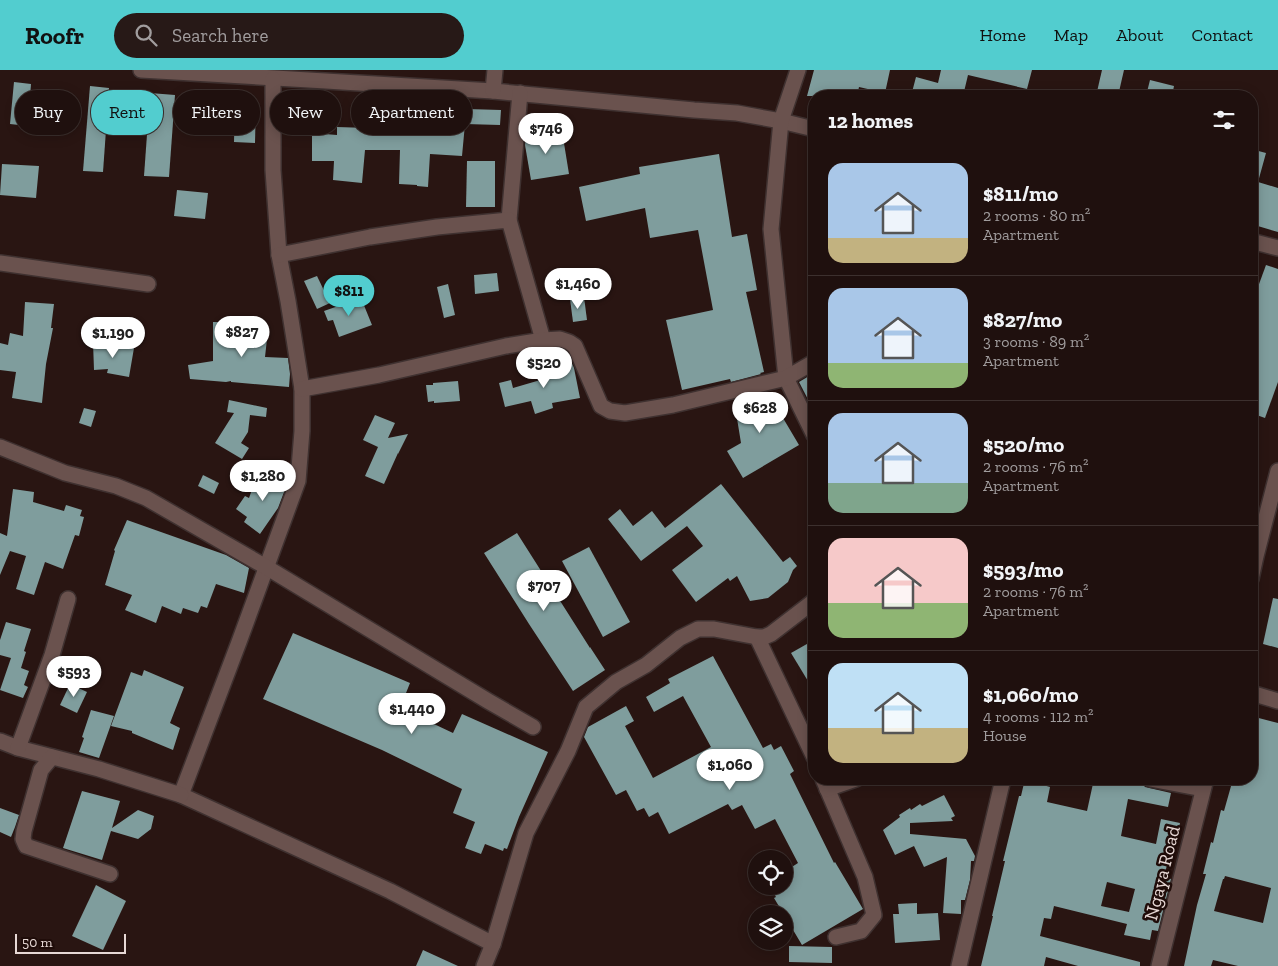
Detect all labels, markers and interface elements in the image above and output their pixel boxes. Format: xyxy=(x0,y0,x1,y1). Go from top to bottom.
search box xyxy=(114,13,464,58)
text: Roofr xyxy=(25,21,84,50)
icon: search xyxy=(132,21,160,49)
text: Search here xyxy=(172,24,268,47)
text: Home xyxy=(979,24,1026,46)
text: Map xyxy=(1054,24,1088,46)
text: About xyxy=(1116,24,1163,46)
text: Contact xyxy=(1191,24,1253,46)
chip: Buy xyxy=(15,90,81,135)
chip: Rent xyxy=(91,90,163,135)
chip: Filters xyxy=(173,90,260,135)
chip: New xyxy=(270,90,341,135)
chip: Apartment xyxy=(351,90,472,135)
icon: filters xyxy=(1210,106,1238,134)
text: 12 homes xyxy=(828,108,913,133)
pin: $746 xyxy=(516,112,576,155)
text: $746 xyxy=(529,119,563,138)
text: $811/mo xyxy=(983,181,1058,206)
icon: home xyxy=(868,183,928,243)
text: 2 rooms · 80 m² xyxy=(983,206,1090,225)
text: Apartment xyxy=(983,225,1059,244)
pin: $1,460 xyxy=(537,268,619,310)
pin: $811 xyxy=(319,274,379,317)
text: $1,460 xyxy=(556,274,600,293)
text: $811 xyxy=(334,281,364,300)
text: $827/mo xyxy=(983,307,1062,332)
icon: home xyxy=(868,308,928,368)
pin: $1,190 xyxy=(72,316,154,359)
pin: $827 xyxy=(212,316,272,358)
text: $827 xyxy=(226,322,259,341)
text: $1,190 xyxy=(92,323,134,342)
text: 3 rooms · 89 m² xyxy=(983,332,1089,351)
pin: $520 xyxy=(514,346,574,389)
text: Apartment xyxy=(983,351,1059,370)
text: $520 xyxy=(527,353,561,372)
pin: $628 xyxy=(730,392,790,434)
text: $628 xyxy=(743,398,777,417)
text: $520/mo xyxy=(983,432,1064,457)
icon: home xyxy=(868,433,928,493)
text: 2 rooms · 76 m² xyxy=(983,457,1089,476)
pin: $1,280 xyxy=(222,460,304,502)
text: $1,280 xyxy=(241,466,285,485)
text: Apartment xyxy=(983,476,1059,495)
text: $593/mo xyxy=(983,557,1063,582)
icon: home xyxy=(868,558,928,618)
pin: $707 xyxy=(514,570,574,612)
text: $707 xyxy=(528,576,560,595)
text: 2 rooms · 76 m² xyxy=(983,582,1089,601)
text: Apartment xyxy=(983,601,1059,620)
pin: $593 xyxy=(44,656,104,698)
text: $593 xyxy=(57,662,91,681)
text: $1,060/mo xyxy=(983,682,1078,707)
icon: home xyxy=(868,683,928,743)
pin: $1,440 xyxy=(371,692,453,735)
text: $1,440 xyxy=(389,699,435,718)
text: 4 rooms · 112 m² xyxy=(983,707,1094,726)
text: House xyxy=(983,726,1026,745)
pin: $1,060 xyxy=(689,748,771,791)
text: $1,060 xyxy=(708,755,752,774)
street label: Ngaya Road xyxy=(1139,823,1185,923)
map controls xyxy=(748,850,793,950)
button: locate xyxy=(748,850,793,895)
button: layers xyxy=(748,905,793,950)
scale bar xyxy=(15,931,126,954)
text: 50 m xyxy=(22,934,53,951)

